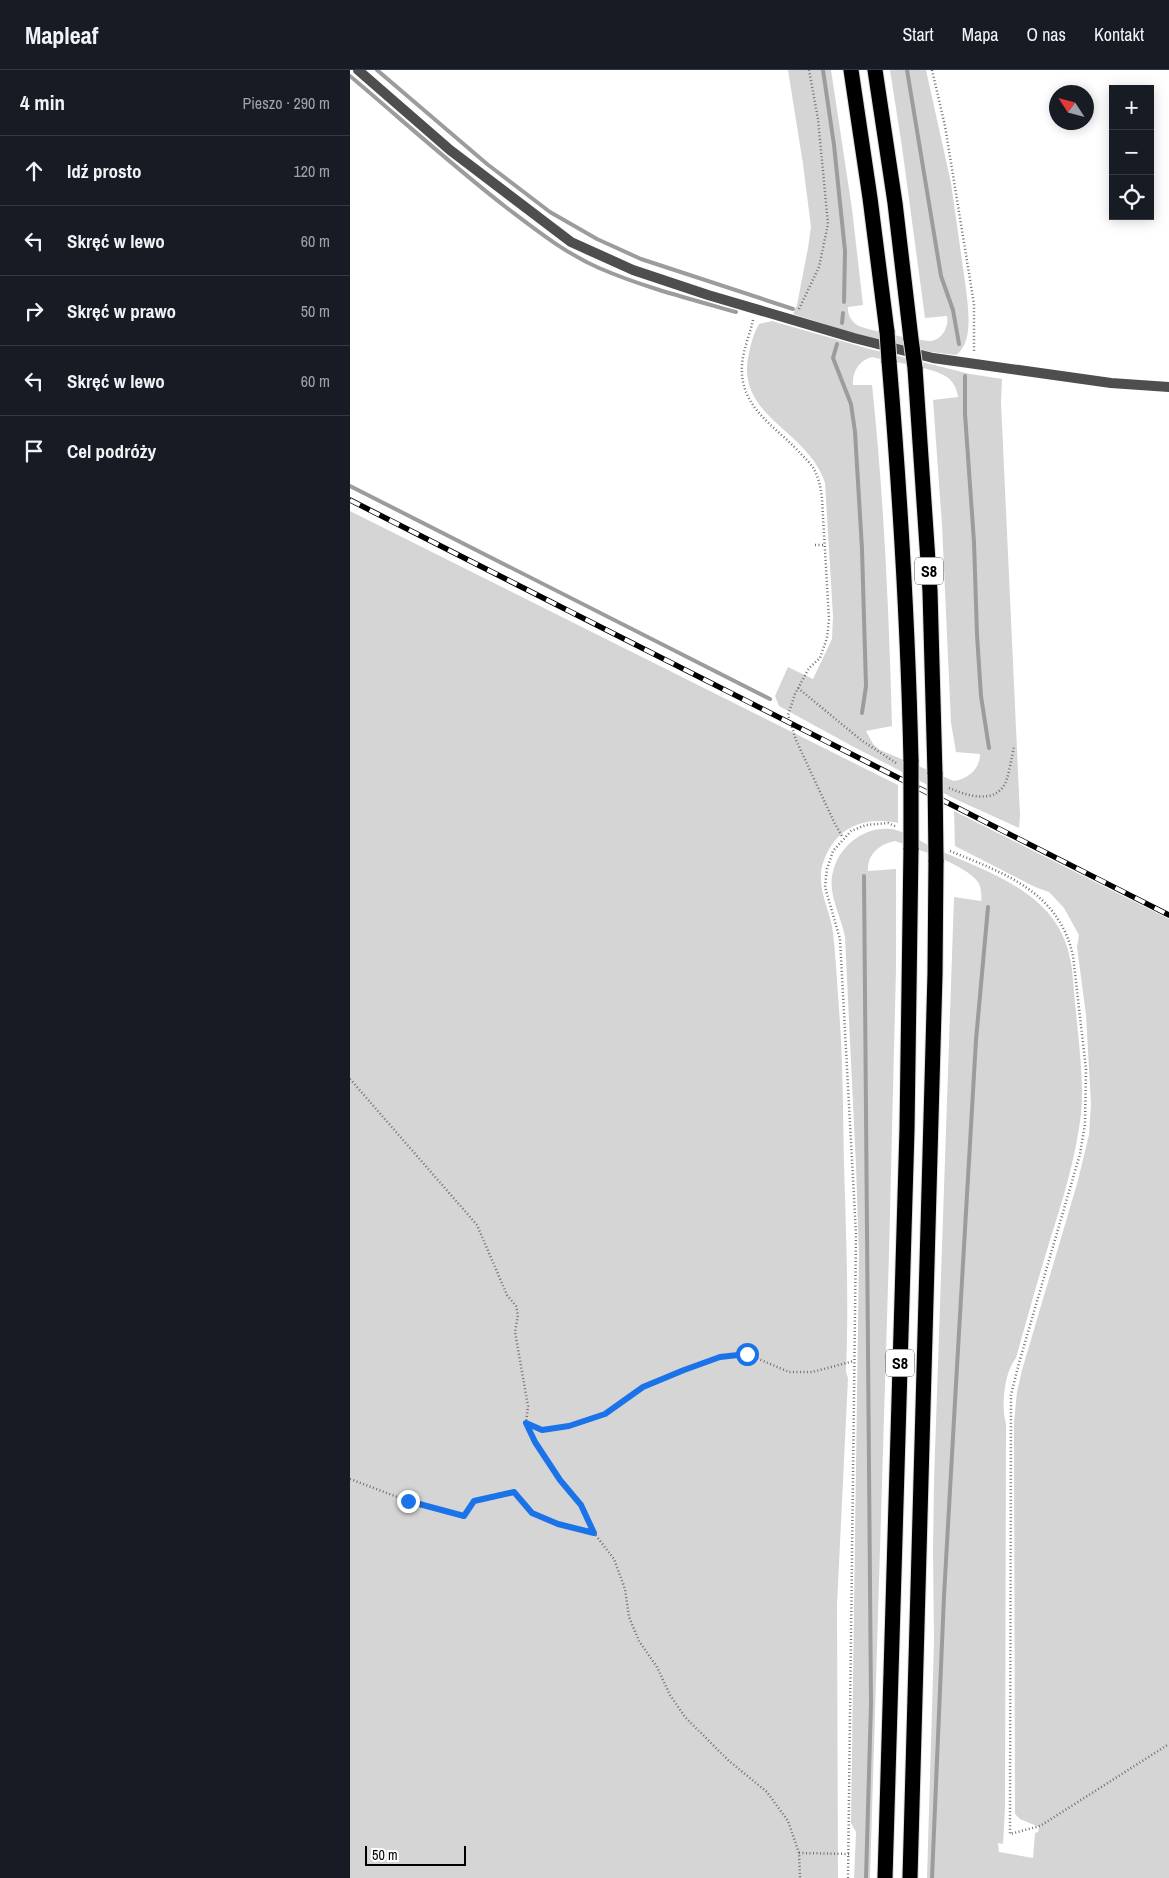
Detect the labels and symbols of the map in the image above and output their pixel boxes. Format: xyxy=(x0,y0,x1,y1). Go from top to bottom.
north arrow xyxy=(1049,85,1094,130)
road number: S8 xyxy=(915,558,943,584)
route start xyxy=(736,1343,759,1366)
road number: S8 xyxy=(886,1350,914,1376)
route end xyxy=(397,1490,420,1513)
scale bar xyxy=(365,1843,466,1866)

